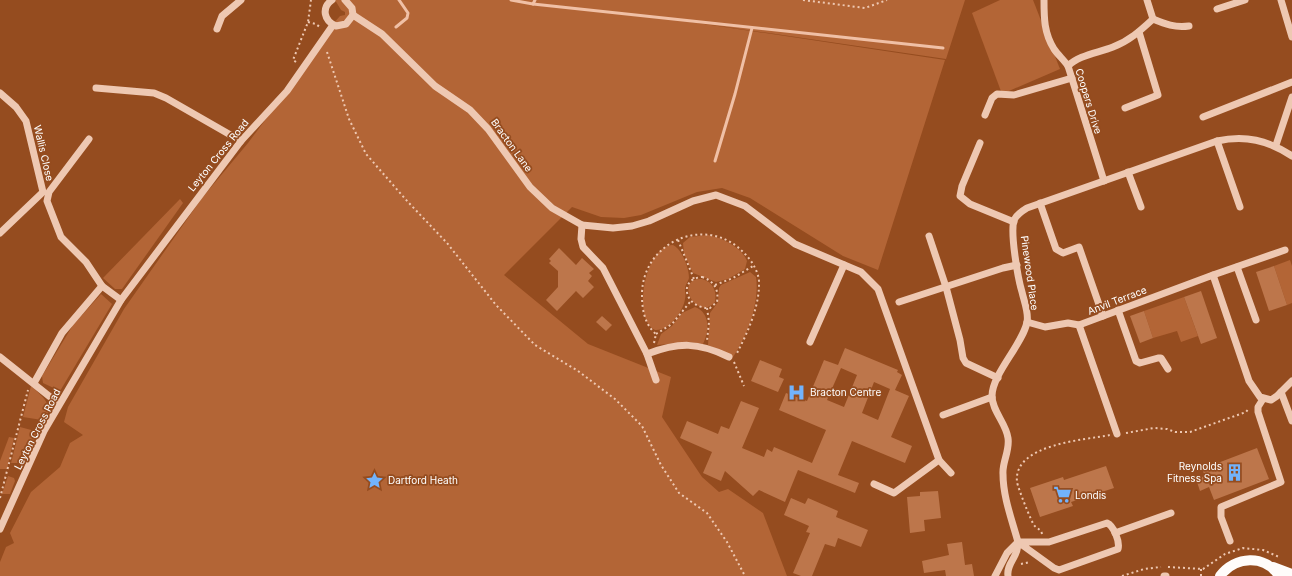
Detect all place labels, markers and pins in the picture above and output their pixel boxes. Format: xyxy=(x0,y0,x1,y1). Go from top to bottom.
hospital icon: Bracton Centre xyxy=(787,382,807,402)
place label: Bracton Centre xyxy=(810,386,881,398)
place label: Reynolds Fitness Spa xyxy=(1167,460,1222,484)
building icon: Reynolds Fitness Spa xyxy=(1225,462,1245,482)
place icon: Dartford Heath xyxy=(365,470,385,490)
place label: Dartford Heath xyxy=(388,474,458,486)
supermarket icon: Londis xyxy=(1052,485,1072,505)
place label: Londis xyxy=(1075,489,1106,501)

